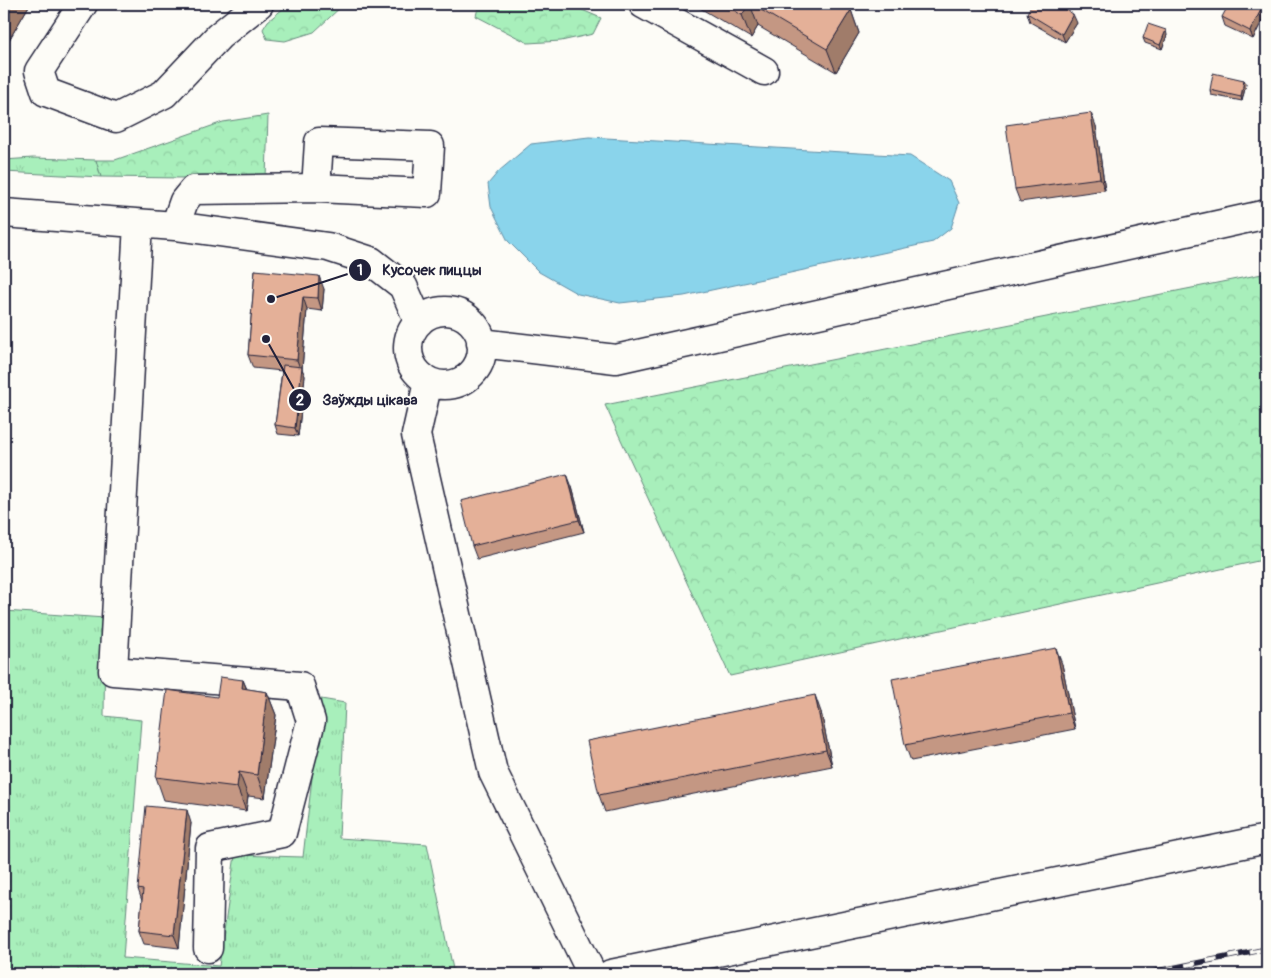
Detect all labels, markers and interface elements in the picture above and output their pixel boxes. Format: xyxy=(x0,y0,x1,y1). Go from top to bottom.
callout: Кусочек пиццы xyxy=(348,255,492,285)
text: 1 xyxy=(357,261,363,280)
text: Кусочек пиццы xyxy=(382,261,482,280)
callout: Заўжды цікава xyxy=(288,385,428,415)
text: 2 xyxy=(296,391,304,410)
text: Заўжды цікава xyxy=(322,391,418,410)

